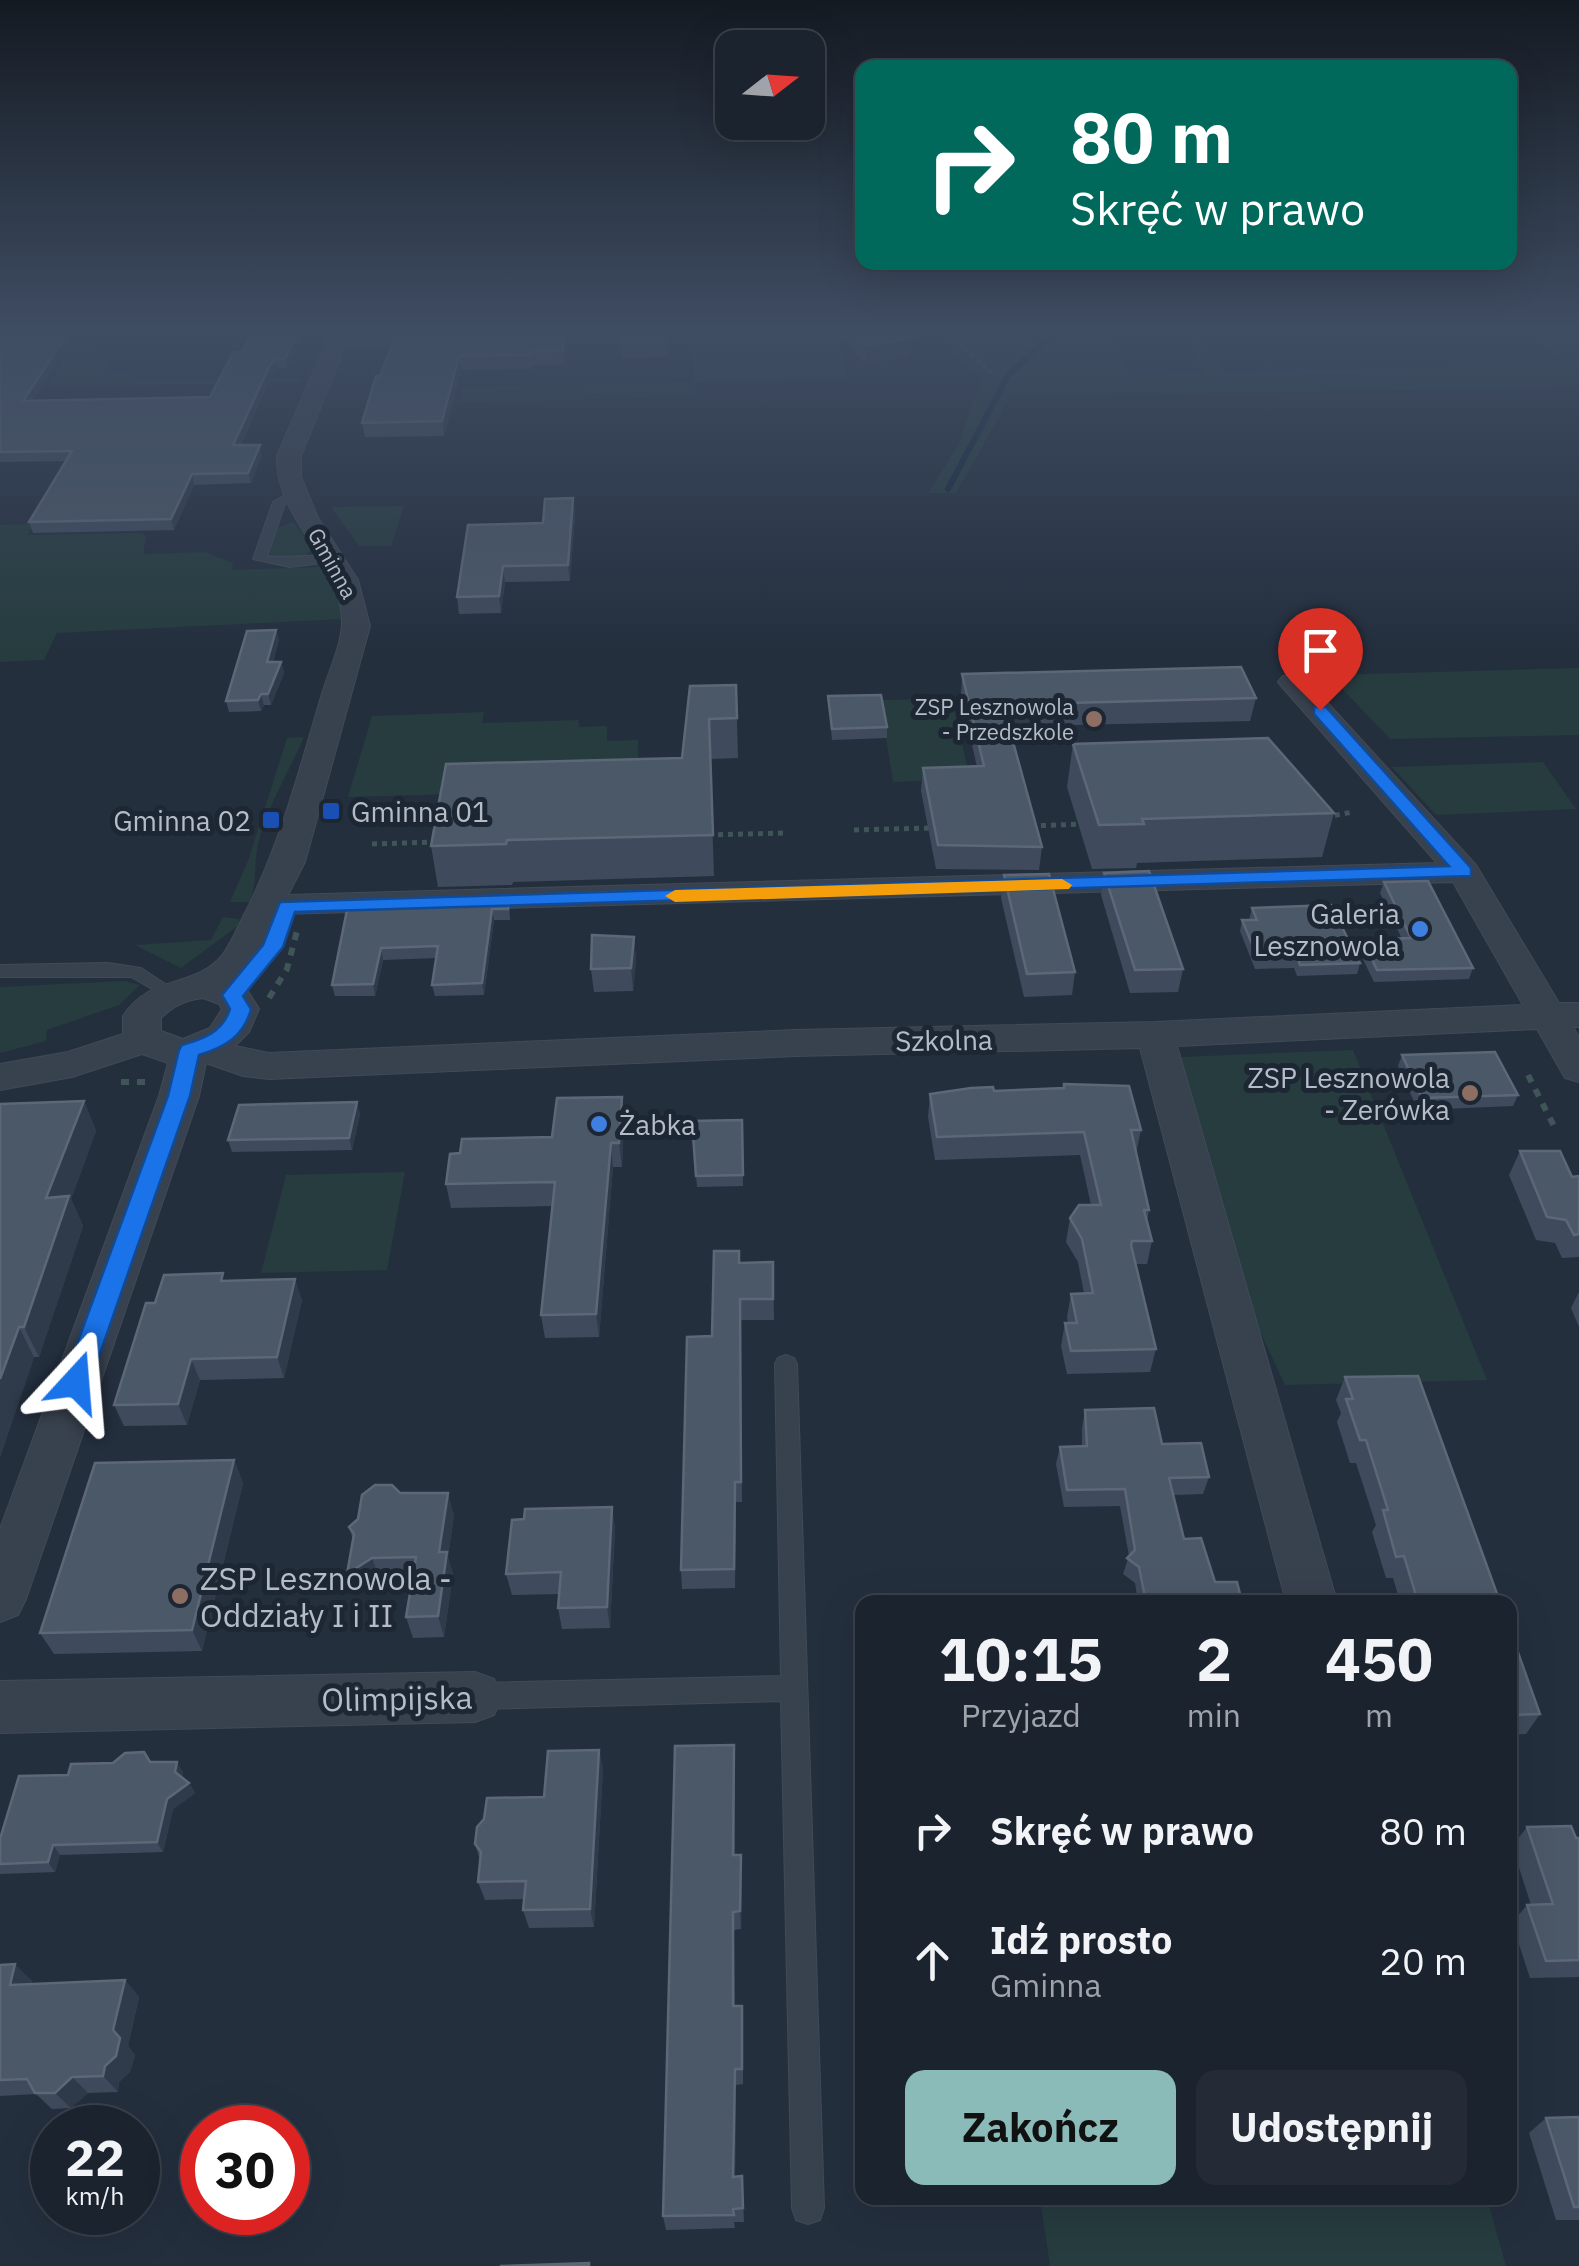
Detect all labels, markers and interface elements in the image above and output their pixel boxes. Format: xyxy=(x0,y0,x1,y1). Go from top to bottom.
north arrow xyxy=(715,30,825,140)
map controls xyxy=(715,30,825,140)
text: 80 m xyxy=(1070,91,1233,182)
icon: right xyxy=(905,100,1035,230)
text: Skręć w prawo xyxy=(1070,179,1365,237)
street label: Gminna xyxy=(302,522,364,604)
pin xyxy=(1278,608,1363,711)
icon: arrive xyxy=(1293,623,1348,678)
place label: ZSP Lesznowola - Przedszkole xyxy=(915,692,1074,746)
marker: ZSP Lesznowola - Przedszkole xyxy=(1083,708,1105,730)
place label: Gminna 01 xyxy=(351,793,489,830)
marker: Gminna 01 xyxy=(320,800,342,822)
place label: Gminna 02 xyxy=(113,802,251,839)
marker: Gminna 02 xyxy=(260,809,282,831)
place label: Galeria Lesznowola xyxy=(1253,895,1400,964)
marker: Galeria Lesznowola xyxy=(1409,918,1431,940)
street label: Szkolna xyxy=(895,1021,993,1059)
place label: ZSP Lesznowola - Zerówka xyxy=(1247,1059,1450,1128)
marker: ZSP Lesznowola - Zerówka xyxy=(1459,1082,1481,1104)
place label: Żabka xyxy=(619,1106,696,1143)
marker: Żabka xyxy=(588,1113,610,1135)
position arrow xyxy=(24,1330,128,1434)
place label: ZSP Lesznowola - Oddziały I i II xyxy=(200,1557,452,1636)
marker: ZSP Lesznowola - Oddziały I i II xyxy=(169,1585,191,1607)
text: 10:15 xyxy=(939,1619,1103,1698)
text: 2 xyxy=(1196,1619,1232,1698)
text: 450 xyxy=(1325,1619,1433,1698)
street label: Olimpijska xyxy=(321,1676,473,1720)
text: Przyjazd xyxy=(961,1694,1081,1736)
text: min xyxy=(1187,1694,1241,1736)
text: m xyxy=(1365,1694,1393,1736)
icon: right xyxy=(905,1803,960,1858)
text: Skręć w prawo xyxy=(990,1806,1254,1855)
text: 80 m xyxy=(1379,1806,1467,1855)
text: Idź prosto xyxy=(990,1915,1172,1964)
icon: ahead xyxy=(905,1933,960,1988)
text: 20 m xyxy=(1379,1936,1467,1985)
text: Gminna xyxy=(990,1964,1102,2006)
button: Zakończ xyxy=(905,2070,1176,2185)
button: Udostępnij xyxy=(1196,2070,1467,2185)
speed limit sign: 30 xyxy=(180,2105,310,2235)
text: 22 xyxy=(65,2125,125,2190)
text: km/h xyxy=(66,2179,124,2212)

